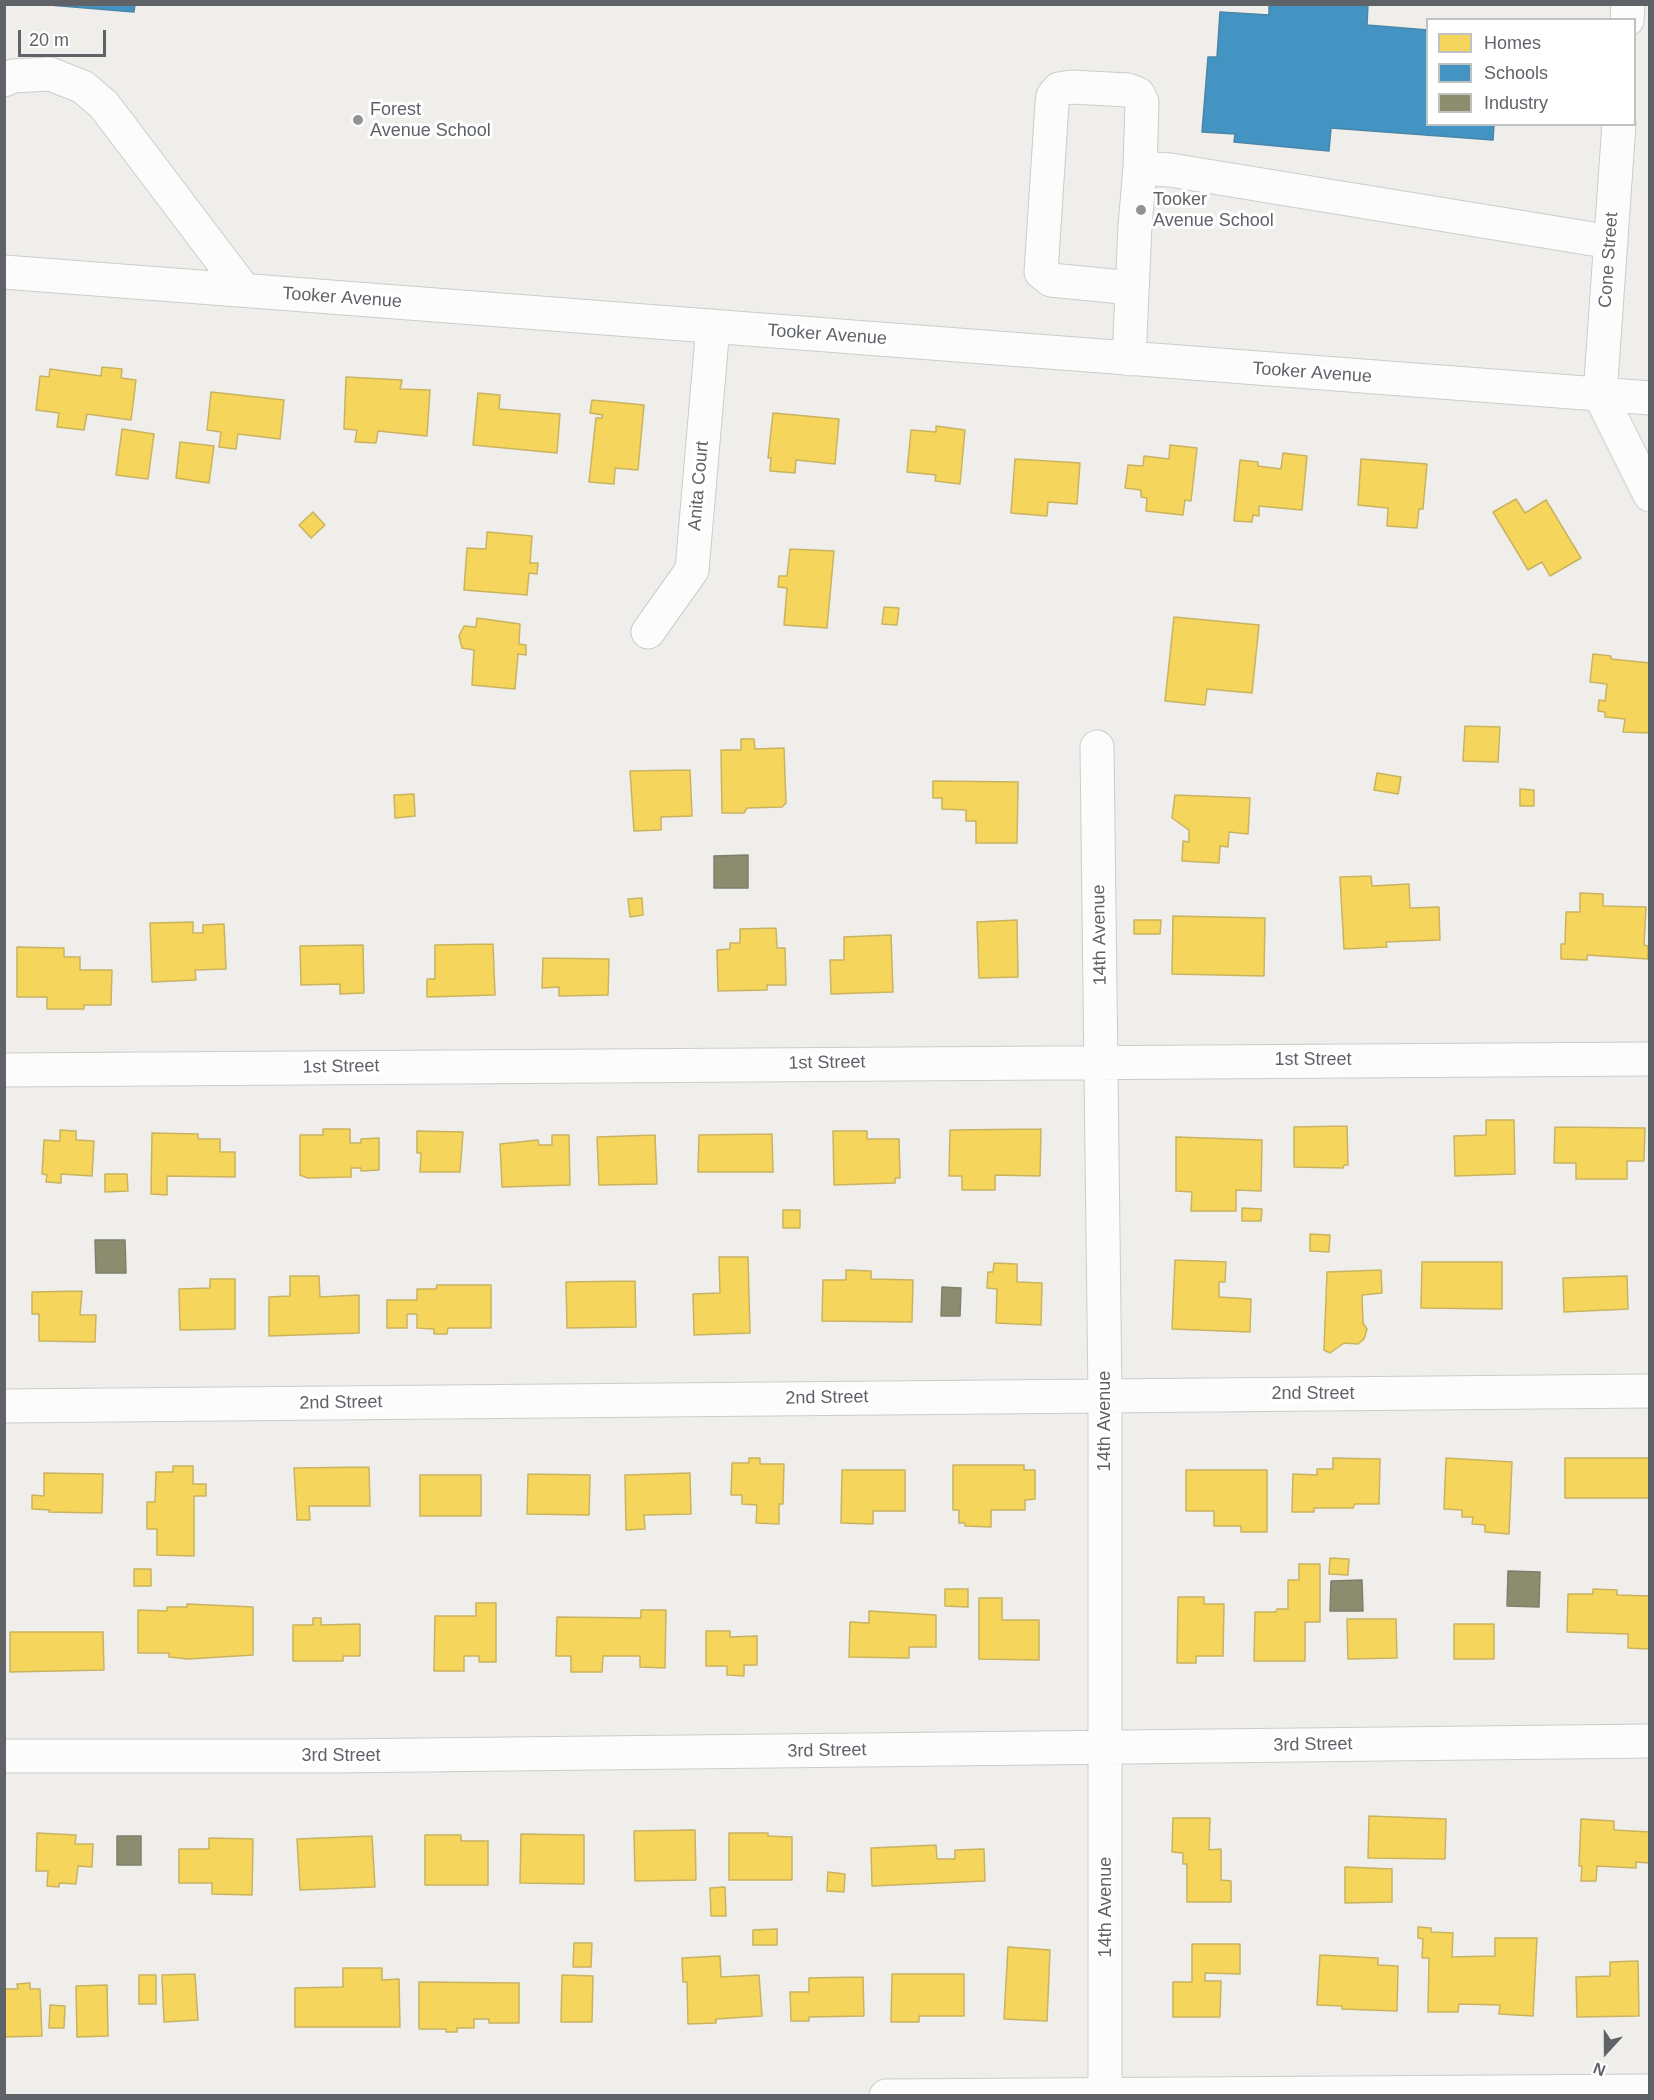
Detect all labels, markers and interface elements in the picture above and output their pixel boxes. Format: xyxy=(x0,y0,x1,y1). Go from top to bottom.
scale bar xyxy=(21,18,110,56)
legend xyxy=(1426,18,1636,126)
text: 20 m xyxy=(29,30,69,50)
text: Homes xyxy=(1484,33,1541,53)
text: Schools xyxy=(1484,63,1548,83)
text: Industry xyxy=(1484,93,1548,113)
place label: Forest Avenue School xyxy=(370,99,491,142)
marker: Forest Avenue School xyxy=(351,113,365,127)
place label: Tooker Avenue School xyxy=(1153,189,1274,232)
marker: Tooker Avenue School xyxy=(1134,203,1148,217)
street label: Cone Street xyxy=(1595,211,1623,309)
street label: Tooker Avenue xyxy=(282,283,402,313)
street label: Tooker Avenue xyxy=(767,320,887,350)
street label: Tooker Avenue xyxy=(1252,358,1372,388)
street label: Anita Court xyxy=(684,440,714,532)
street label: 14th Avenue xyxy=(1088,884,1112,986)
street label: 1st Street xyxy=(1274,1049,1352,1071)
street label: 1st Street xyxy=(788,1052,866,1074)
street label: 1st Street xyxy=(302,1056,380,1078)
street label: 14th Avenue xyxy=(1094,1371,1116,1471)
street label: 2nd Street xyxy=(1271,1383,1355,1405)
street label: 2nd Street xyxy=(785,1386,869,1410)
street label: 2nd Street xyxy=(299,1391,383,1415)
street label: 3rd Street xyxy=(1273,1734,1353,1756)
street label: 3rd Street xyxy=(787,1740,867,1762)
street label: 3rd Street xyxy=(301,1745,381,1767)
street label: 14th Avenue xyxy=(1095,1857,1117,1957)
north arrow xyxy=(1576,2022,1636,2082)
text: N xyxy=(1591,2059,1608,2079)

